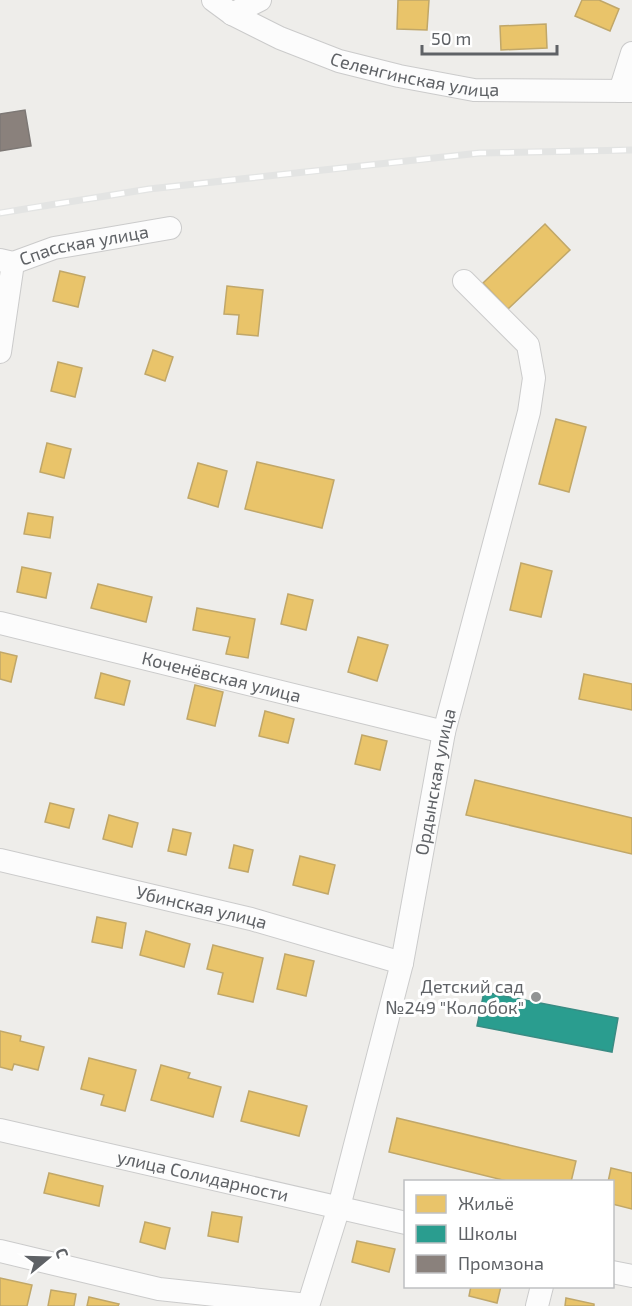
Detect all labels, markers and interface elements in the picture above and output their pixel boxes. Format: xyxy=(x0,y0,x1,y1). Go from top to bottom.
scale bar xyxy=(422,18,557,56)
text: 50 m xyxy=(431,27,471,49)
street label: Селенгинская улица xyxy=(327,47,499,101)
street label: Спасская улица xyxy=(16,220,150,270)
street label: Коченёвская улица xyxy=(140,646,303,707)
street label: Ордынская улица xyxy=(410,706,460,857)
street label: Убинская улица xyxy=(134,880,270,933)
place label: Детский сад №249 "Колобок" xyxy=(385,975,524,1018)
marker: Детский сад №249 "Колобок" xyxy=(529,990,543,1004)
street label: улица Солидарности xyxy=(115,1145,291,1206)
legend xyxy=(404,1180,614,1288)
text: Жильё xyxy=(458,1192,514,1214)
text: Школы xyxy=(458,1222,518,1244)
north arrow xyxy=(18,1228,78,1288)
text: С xyxy=(52,1245,73,1261)
text: Промзона xyxy=(458,1252,544,1274)

